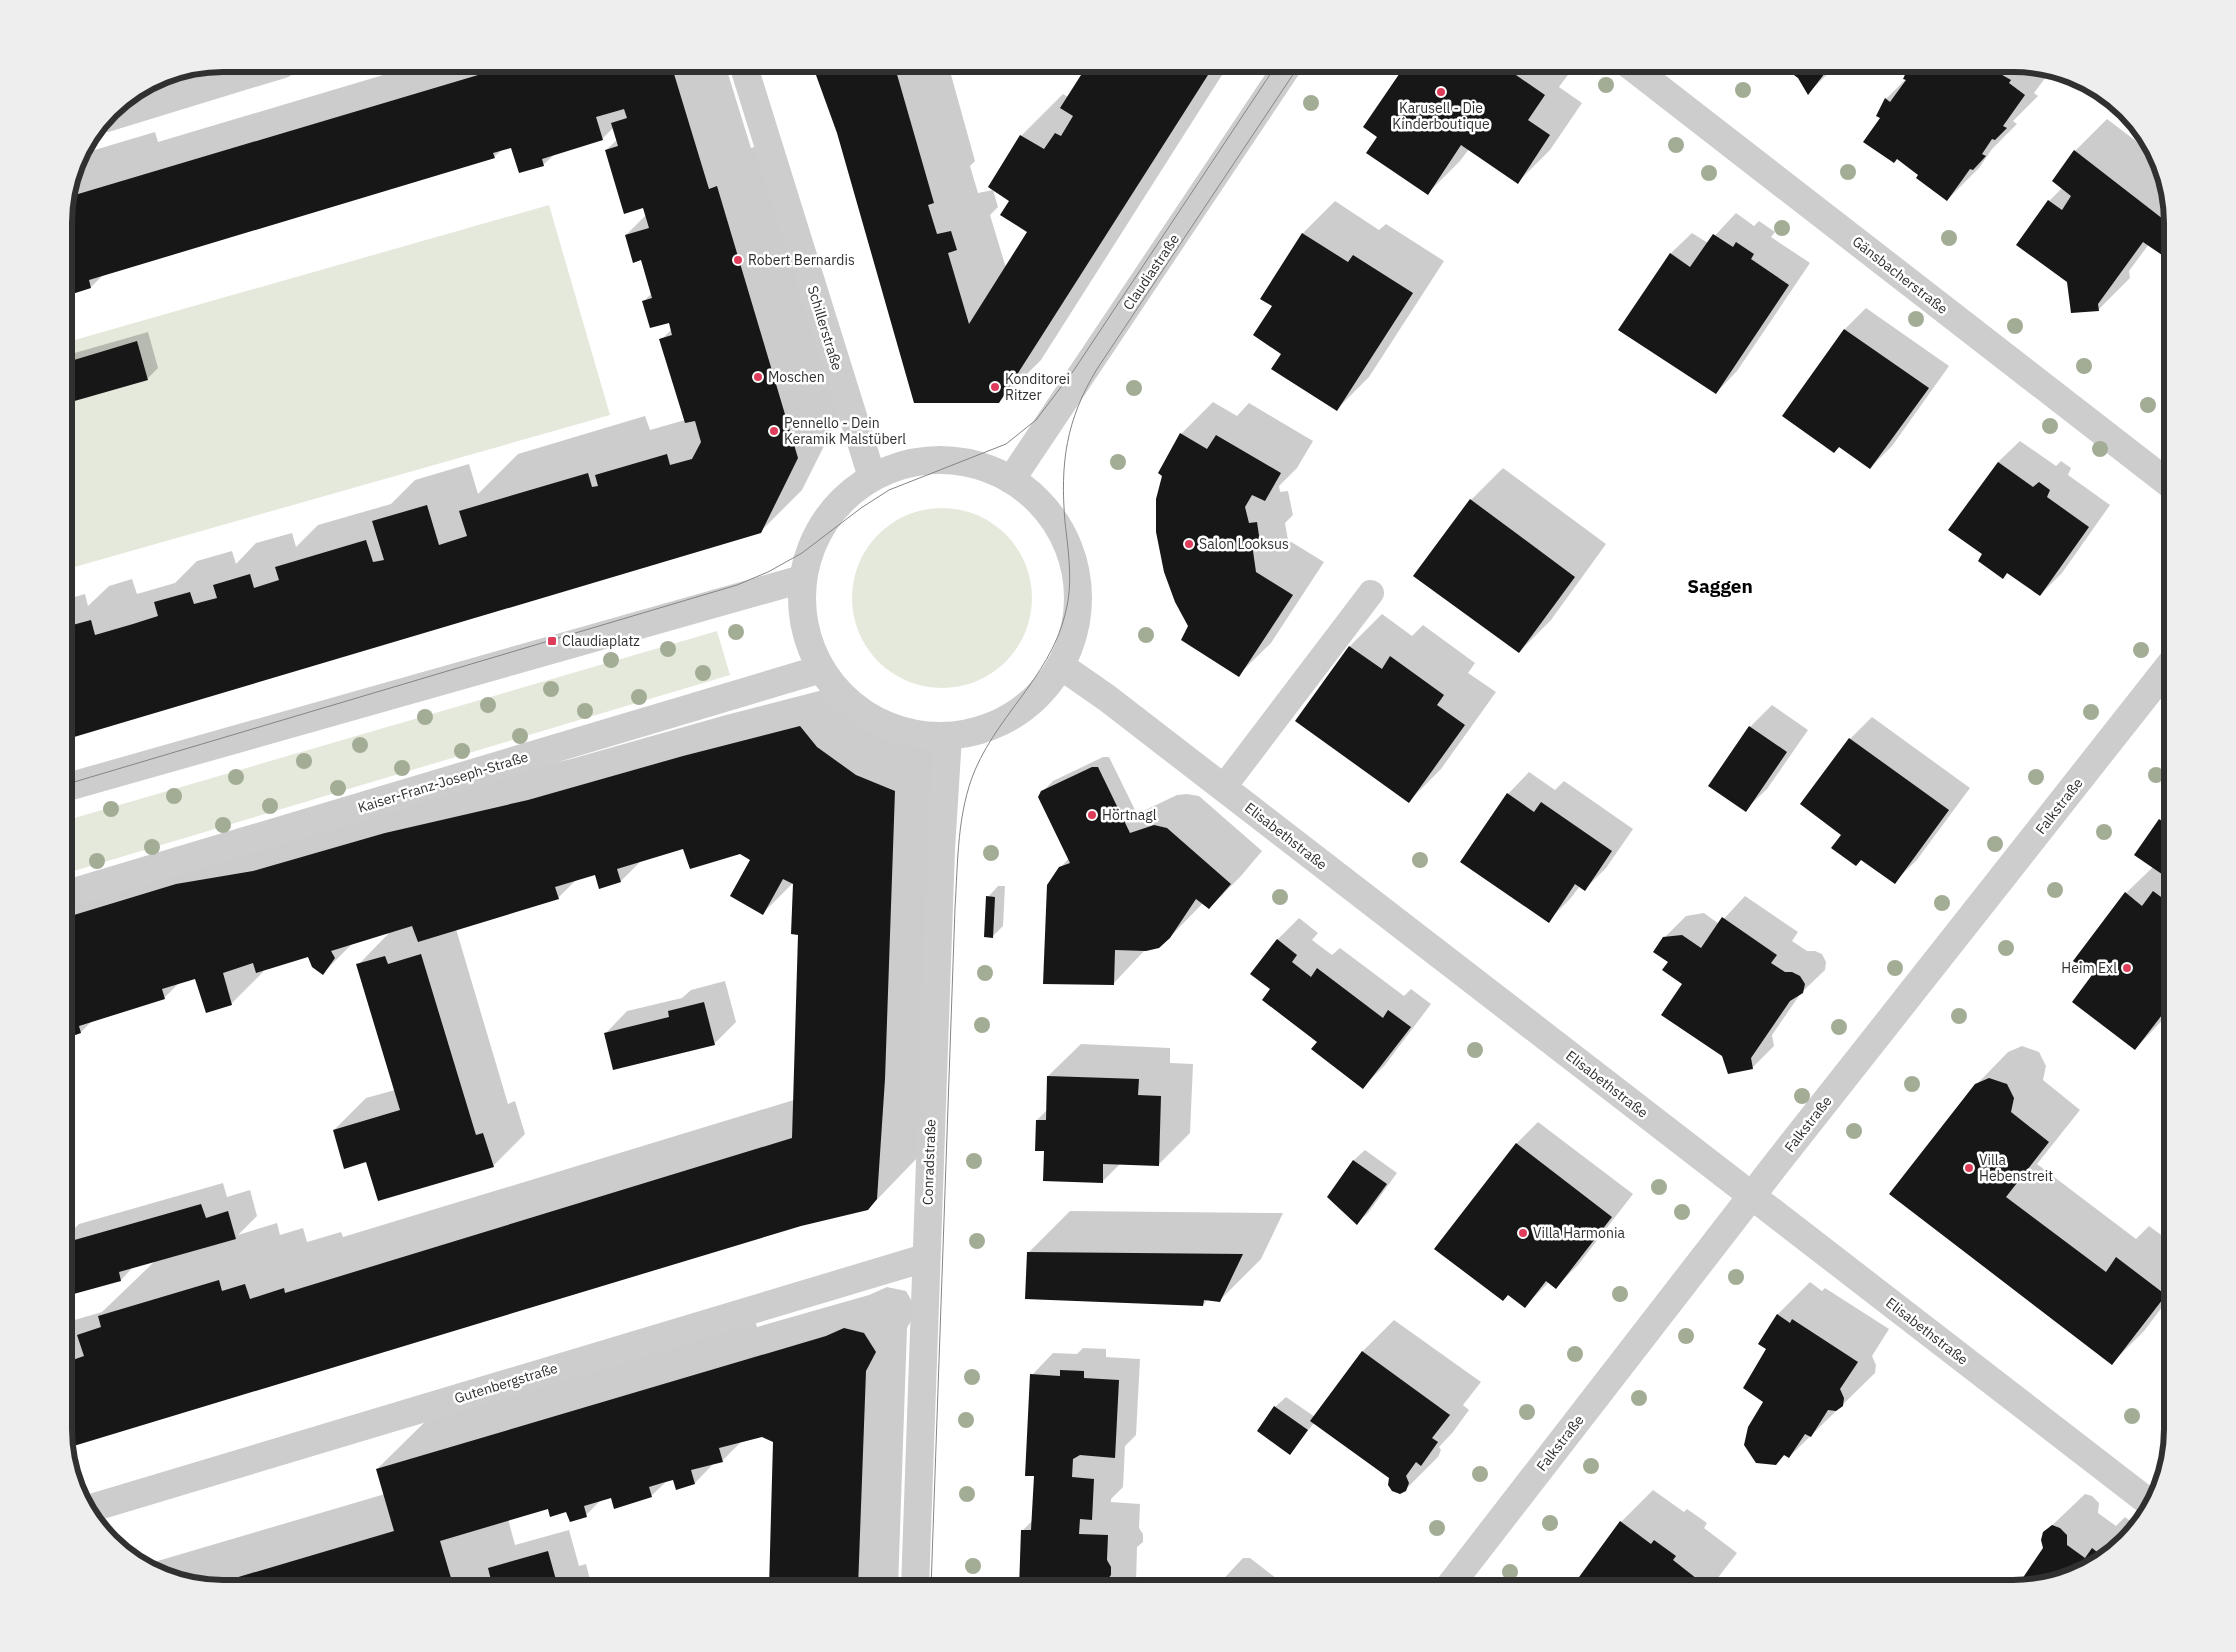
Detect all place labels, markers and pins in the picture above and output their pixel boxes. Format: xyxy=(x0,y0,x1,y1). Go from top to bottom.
marker: Karusell - Die Kinderboutique xyxy=(1435,86,1447,98)
place label: Karusell - Die Kinderboutique xyxy=(1392,99,1490,133)
place label: Robert Bernardis xyxy=(748,251,855,269)
marker: Robert Bernardis xyxy=(732,254,744,266)
place label: Moschen xyxy=(768,368,825,386)
place label: Konditorei Ritzer xyxy=(1005,370,1070,404)
marker: Moschen xyxy=(752,371,764,383)
marker: Konditorei Ritzer xyxy=(989,381,1001,393)
place label: Pennello - Dein Keramik Malstüberl xyxy=(784,414,906,448)
marker: Pennello - Dein Keramik Malstüberl xyxy=(768,425,780,437)
place label: Salon Looksus xyxy=(1199,535,1289,553)
marker: Salon Looksus xyxy=(1183,538,1195,550)
place label: Claudiaplatz xyxy=(562,632,640,650)
marker: Claudiaplatz xyxy=(546,635,558,647)
place label: Hörtnagl xyxy=(1102,806,1157,824)
marker: Hörtnagl xyxy=(1086,809,1098,821)
place label: Heim Exl xyxy=(2061,959,2117,977)
marker: Heim Exl xyxy=(2121,962,2133,974)
place label: Villa Hebenstreit xyxy=(1979,1151,2053,1185)
marker: Villa Hebenstreit xyxy=(1963,1162,1975,1174)
place label: Villa Harmonia xyxy=(1533,1224,1625,1242)
marker: Villa Harmonia xyxy=(1517,1227,1529,1239)

